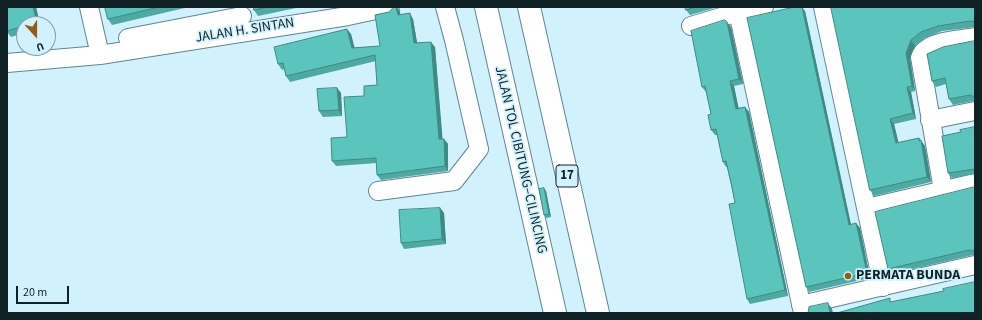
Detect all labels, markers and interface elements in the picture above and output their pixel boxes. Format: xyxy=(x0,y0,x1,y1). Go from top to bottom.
street label: JALAN H. SINTAN xyxy=(194,15,296,47)
north arrow xyxy=(16,16,56,56)
text: U xyxy=(34,38,46,55)
street label: JALAN TOL CIBITUNG–CILINCING xyxy=(490,65,550,255)
road number: 17 xyxy=(556,165,578,187)
place label: PERMATA BUNDA xyxy=(856,268,960,284)
marker: PERMATA BUNDA xyxy=(843,271,853,281)
scale bar xyxy=(18,278,71,304)
text: 20 m xyxy=(23,284,47,301)

